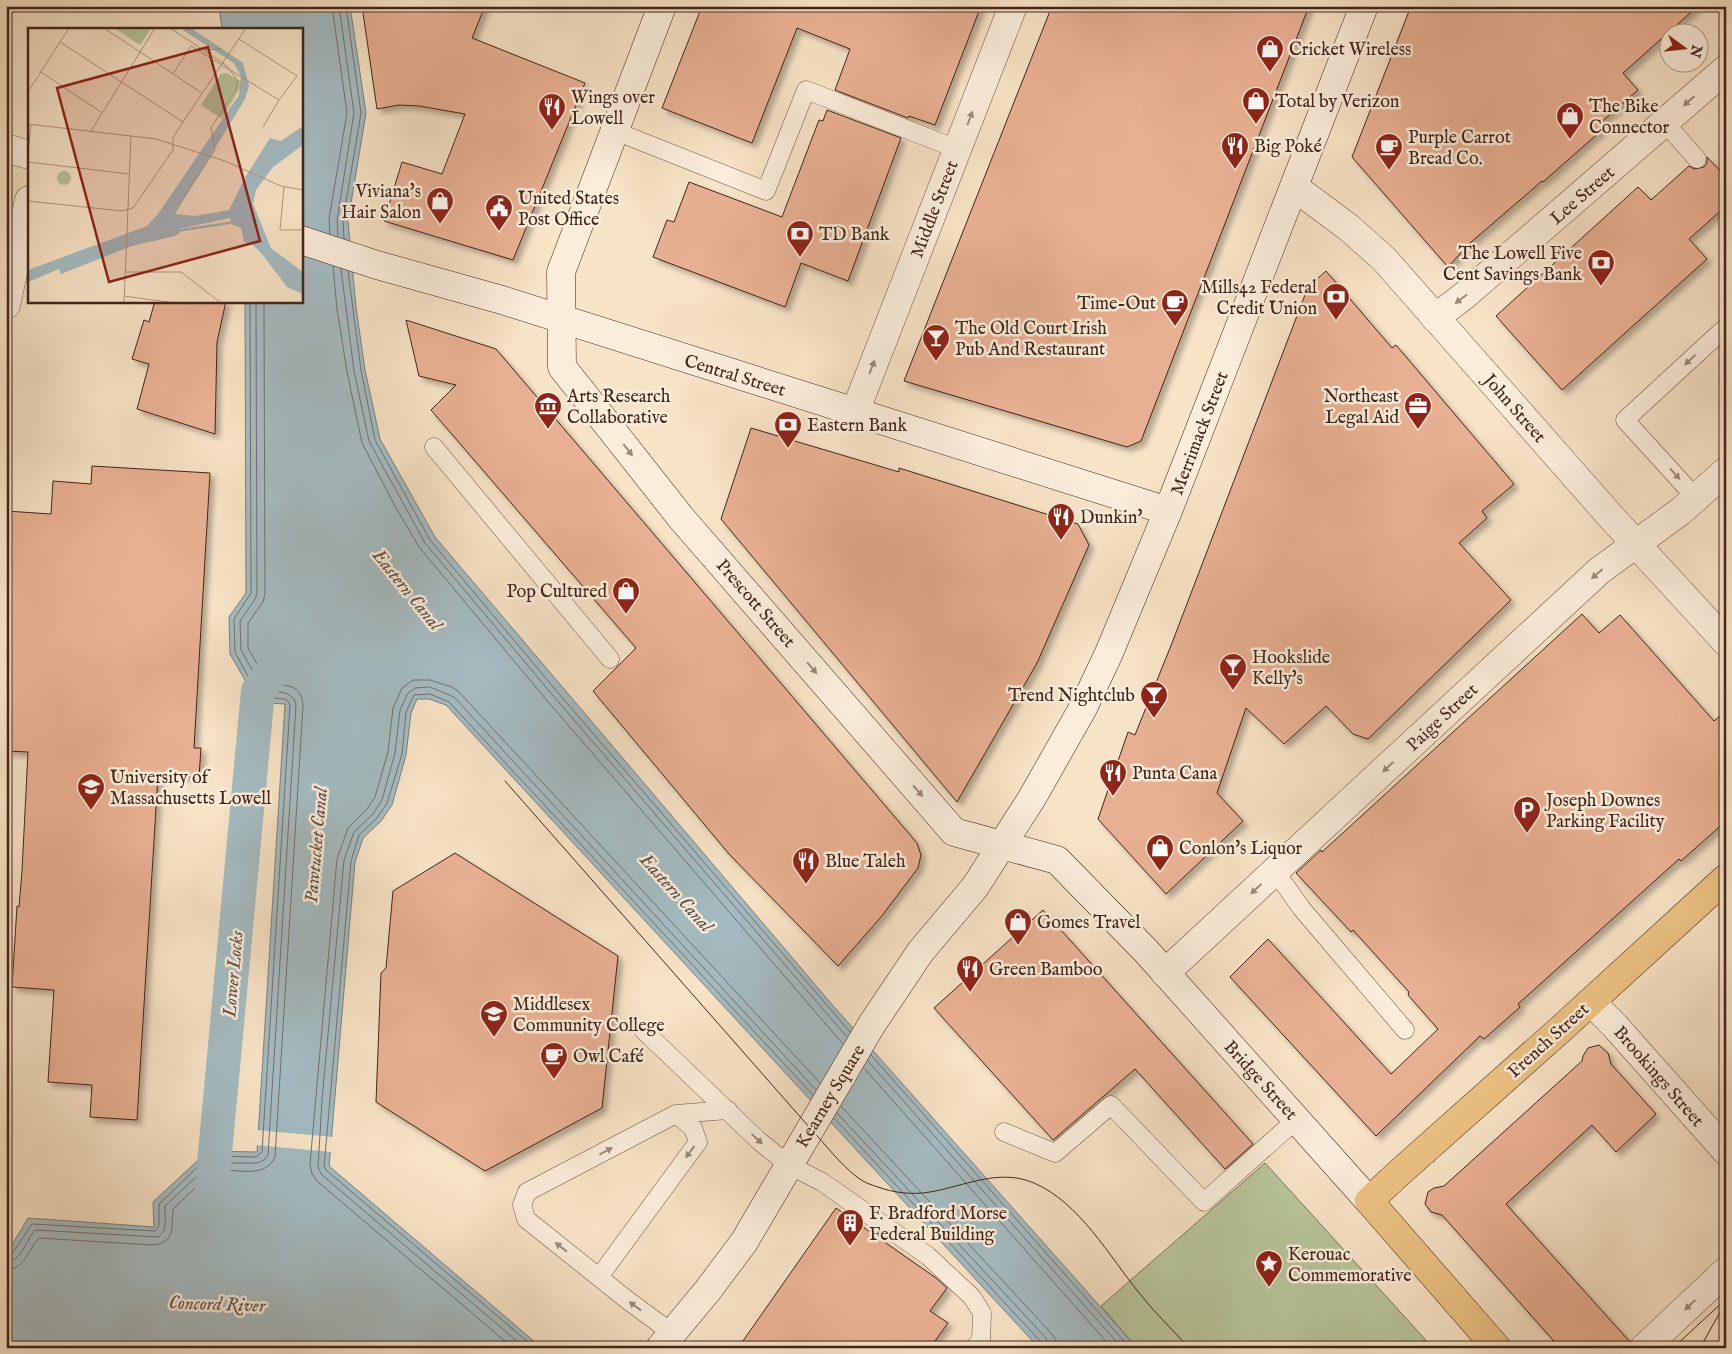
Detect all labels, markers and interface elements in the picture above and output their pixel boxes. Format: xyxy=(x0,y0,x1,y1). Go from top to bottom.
north arrow xyxy=(1660,22,1710,72)
inset map xyxy=(28,28,302,302)
shop icon: Cricket Wireless xyxy=(1255,34,1285,73)
place label: Cricket Wireless xyxy=(1289,39,1411,62)
text: N xyxy=(1685,42,1706,59)
shop icon: Total by Verizon xyxy=(1241,86,1271,125)
place label: Wings over Lowell xyxy=(571,87,655,131)
place label: Total by Verizon xyxy=(1275,91,1400,114)
restaurant icon: Wings over Lowell xyxy=(537,92,567,131)
place label: The Bike Connector xyxy=(1589,96,1669,140)
one-way arrow xyxy=(1683,96,1696,107)
shop icon: The Bike Connector xyxy=(1555,101,1585,140)
one-way arrow xyxy=(966,110,974,125)
place label: Purple Carrot Bread Co. xyxy=(1408,127,1511,171)
restaurant icon: Big Poké xyxy=(1220,131,1250,170)
cafe icon: Purple Carrot Bread Co. xyxy=(1374,132,1404,171)
place label: Big Poké xyxy=(1254,136,1322,159)
street label: Middle Street xyxy=(906,158,965,262)
street label: Lee Street xyxy=(1546,162,1620,230)
place label: Viviana's Hair Salon xyxy=(341,181,421,225)
shop icon: Viviana's Hair Salon xyxy=(425,186,455,225)
place label: United States Post Office xyxy=(518,188,619,232)
public building icon: United States Post Office xyxy=(484,193,514,232)
bank icon: TD Bank xyxy=(785,219,815,258)
place label: TD Bank xyxy=(819,224,890,247)
place label: The Lowell Five Cent Savings Bank xyxy=(1443,243,1582,287)
bank icon: The Lowell Five Cent Savings Bank xyxy=(1586,248,1616,287)
place label: Mills42 Federal Credit Union xyxy=(1201,277,1317,321)
bank icon: Mills42 Federal Credit Union xyxy=(1321,282,1351,321)
cafe icon: Time-Out xyxy=(1160,288,1190,327)
place label: Time-Out xyxy=(1077,293,1156,316)
one-way arrow xyxy=(1454,294,1467,304)
place label: The Old Court Irish Pub And Restaurant xyxy=(955,318,1107,362)
bar icon: The Old Court Irish Pub And Restaurant xyxy=(921,323,951,362)
street label: Central Street xyxy=(681,350,788,403)
one-way arrow xyxy=(1684,354,1696,366)
one-way arrow xyxy=(868,359,876,374)
street label: Merrimack Street xyxy=(1166,368,1235,499)
street label: John Street xyxy=(1476,368,1550,448)
place label: Arts Research Collaborative xyxy=(566,386,671,430)
place label: Northeast Legal Aid xyxy=(1323,386,1399,430)
museum icon: Arts Research Collaborative xyxy=(533,391,563,430)
office icon: Northeast Legal Aid xyxy=(1403,391,1433,430)
bank icon: Eastern Bank xyxy=(773,410,803,449)
place label: Eastern Bank xyxy=(807,415,907,438)
one-way arrow xyxy=(623,444,634,457)
one-way arrow xyxy=(1669,468,1681,480)
restaurant icon: Dunkin' xyxy=(1046,502,1076,541)
place label: Dunkin' xyxy=(1080,507,1142,530)
water label: Eastern Canal xyxy=(366,544,448,637)
street label: Prescott Street xyxy=(710,555,800,653)
one-way arrow xyxy=(1591,568,1604,579)
shop icon: Pop Cultured xyxy=(611,576,641,615)
place label: Pop Cultured xyxy=(506,581,607,604)
place label: Hookslide Kelly's xyxy=(1252,647,1330,691)
bar icon: Hookslide Kelly's xyxy=(1218,652,1248,691)
one-way arrow xyxy=(806,662,818,674)
street label: Paige Street xyxy=(1402,679,1484,757)
bar icon: Trend Nightclub xyxy=(1139,680,1169,719)
place label: Trend Nightclub xyxy=(1008,685,1135,708)
restaurant icon: Punta Cana xyxy=(1098,758,1128,797)
one-way arrow xyxy=(1382,761,1394,773)
place label: Punta Cana xyxy=(1132,763,1217,786)
place label: University of Massachusetts Lowell xyxy=(110,767,271,811)
school or university icon: University of Massachusetts Lowell xyxy=(76,772,106,811)
water label: Pawtucket Canal xyxy=(300,785,334,904)
one-way arrow xyxy=(912,785,924,797)
place label: Joseph Downes Parking Facility xyxy=(1544,790,1665,834)
parking icon: Joseph Downes Parking Facility xyxy=(1512,795,1542,834)
shop icon: Conlon's Liquor xyxy=(1145,833,1175,872)
place label: Conlon's Liquor xyxy=(1179,838,1303,861)
restaurant icon: Blue Taleh xyxy=(791,846,821,885)
water label: Eastern Canal xyxy=(633,848,718,939)
place label: Blue Taleh xyxy=(825,851,906,874)
one-way arrow xyxy=(1250,883,1262,895)
shop icon: Gomes Travel xyxy=(1003,907,1033,946)
place label: Gomes Travel xyxy=(1037,912,1140,935)
water label: Lower Locks xyxy=(218,929,250,1019)
restaurant icon: Green Bamboo xyxy=(955,954,985,993)
place label: Green Bamboo xyxy=(989,959,1103,982)
place label: Middlesex Community College xyxy=(513,994,664,1038)
school or university icon: Middlesex Community College xyxy=(479,999,509,1038)
street label: French Street xyxy=(1504,999,1594,1084)
street label: Brookings Street xyxy=(1608,1022,1708,1132)
street label: Bridge Street xyxy=(1218,1036,1302,1126)
cafe icon: Owl Café xyxy=(539,1041,569,1080)
street label: Kearney Square xyxy=(791,1041,871,1153)
place label: Owl Café xyxy=(573,1046,644,1069)
one-way arrow xyxy=(751,1133,763,1145)
one-way arrow xyxy=(685,1145,695,1159)
one-way arrow xyxy=(599,1147,613,1155)
place label: F. Bradford Morse Federal Building xyxy=(869,1203,1007,1247)
building icon: F. Bradford Morse Federal Building xyxy=(835,1208,865,1247)
one-way arrow xyxy=(555,1242,568,1253)
place label: Kerouac Commemorative xyxy=(1288,1244,1412,1288)
place icon: Kerouac Commemorative xyxy=(1254,1249,1284,1288)
water label: Concord River xyxy=(168,1291,267,1319)
one-way arrow xyxy=(1685,1299,1697,1311)
one-way arrow xyxy=(629,1300,642,1311)

